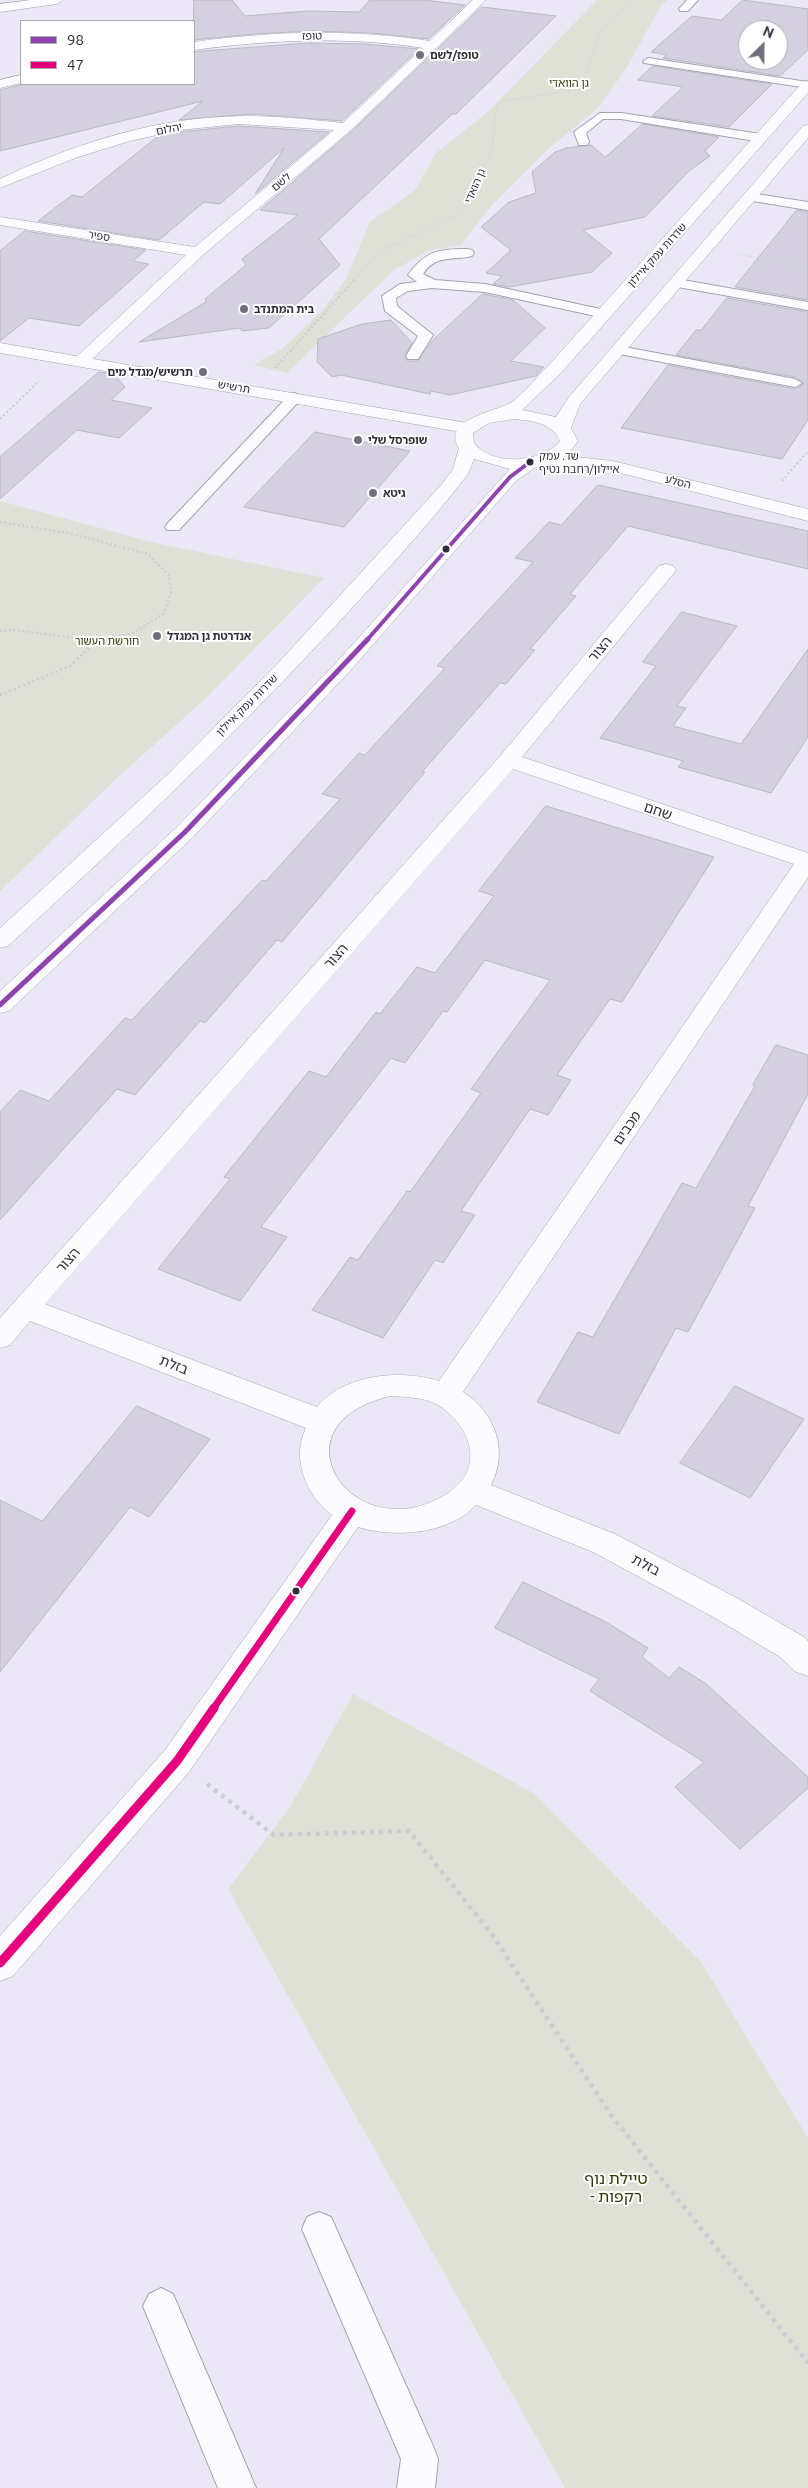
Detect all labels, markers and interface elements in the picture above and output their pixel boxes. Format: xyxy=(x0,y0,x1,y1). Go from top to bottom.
legend xyxy=(20,20,195,85)
north arrow xyxy=(738,20,788,70)
text: N xyxy=(761,23,776,42)
street label: טופז xyxy=(302,29,322,43)
text: 98 xyxy=(67,31,84,48)
place label: טופז/לשם xyxy=(430,48,479,62)
marker: טופז/לשם xyxy=(414,49,426,61)
text: 47 xyxy=(67,56,84,73)
park label: גן הוואדי xyxy=(549,76,589,90)
street label: יהלום xyxy=(155,120,183,138)
street label: גן הואדי xyxy=(462,167,488,205)
street label: לשם xyxy=(269,170,293,194)
street label: שדרות עמק איילון xyxy=(625,220,689,290)
street label: ספיר xyxy=(87,228,111,244)
place label: בית המתנדב xyxy=(254,302,314,316)
marker: בית המתנדב xyxy=(238,303,250,315)
place label: תרשיש/מגדל מים xyxy=(107,365,193,379)
marker: תרשיש/מגדל מים xyxy=(197,366,209,378)
street label: תרשיש xyxy=(217,378,251,396)
place label: שופרסל שלי xyxy=(368,433,427,447)
marker: שופרסל שלי xyxy=(352,434,364,446)
place label: שד. עמק איילון/רחבת נטיף xyxy=(539,449,619,475)
marker: שד. עמק איילון/רחבת נטיף xyxy=(525,457,535,467)
street label: הסלע xyxy=(664,472,692,492)
place label: גיטא xyxy=(383,486,405,500)
marker: גיטא xyxy=(367,487,379,499)
unlabelled marker xyxy=(441,544,451,554)
place label: אנדרטת גן המגדל xyxy=(167,629,251,643)
marker: אנדרטת גן המגדל xyxy=(151,630,163,642)
street label: הצור xyxy=(585,633,615,665)
park label: חורשת העשור xyxy=(75,634,139,648)
street label: שדרות עמק איילון xyxy=(213,671,281,739)
street label: שחם xyxy=(642,798,674,824)
street label: הצור xyxy=(320,940,352,972)
street label: מכבים xyxy=(610,1108,644,1148)
street label: הצור xyxy=(52,1244,84,1276)
street label: בזלת xyxy=(157,1352,191,1378)
street label: בזלת xyxy=(629,1551,663,1579)
unlabelled marker xyxy=(291,1586,301,1596)
park label: טיילת נוף - רקפות xyxy=(584,2169,648,2207)

